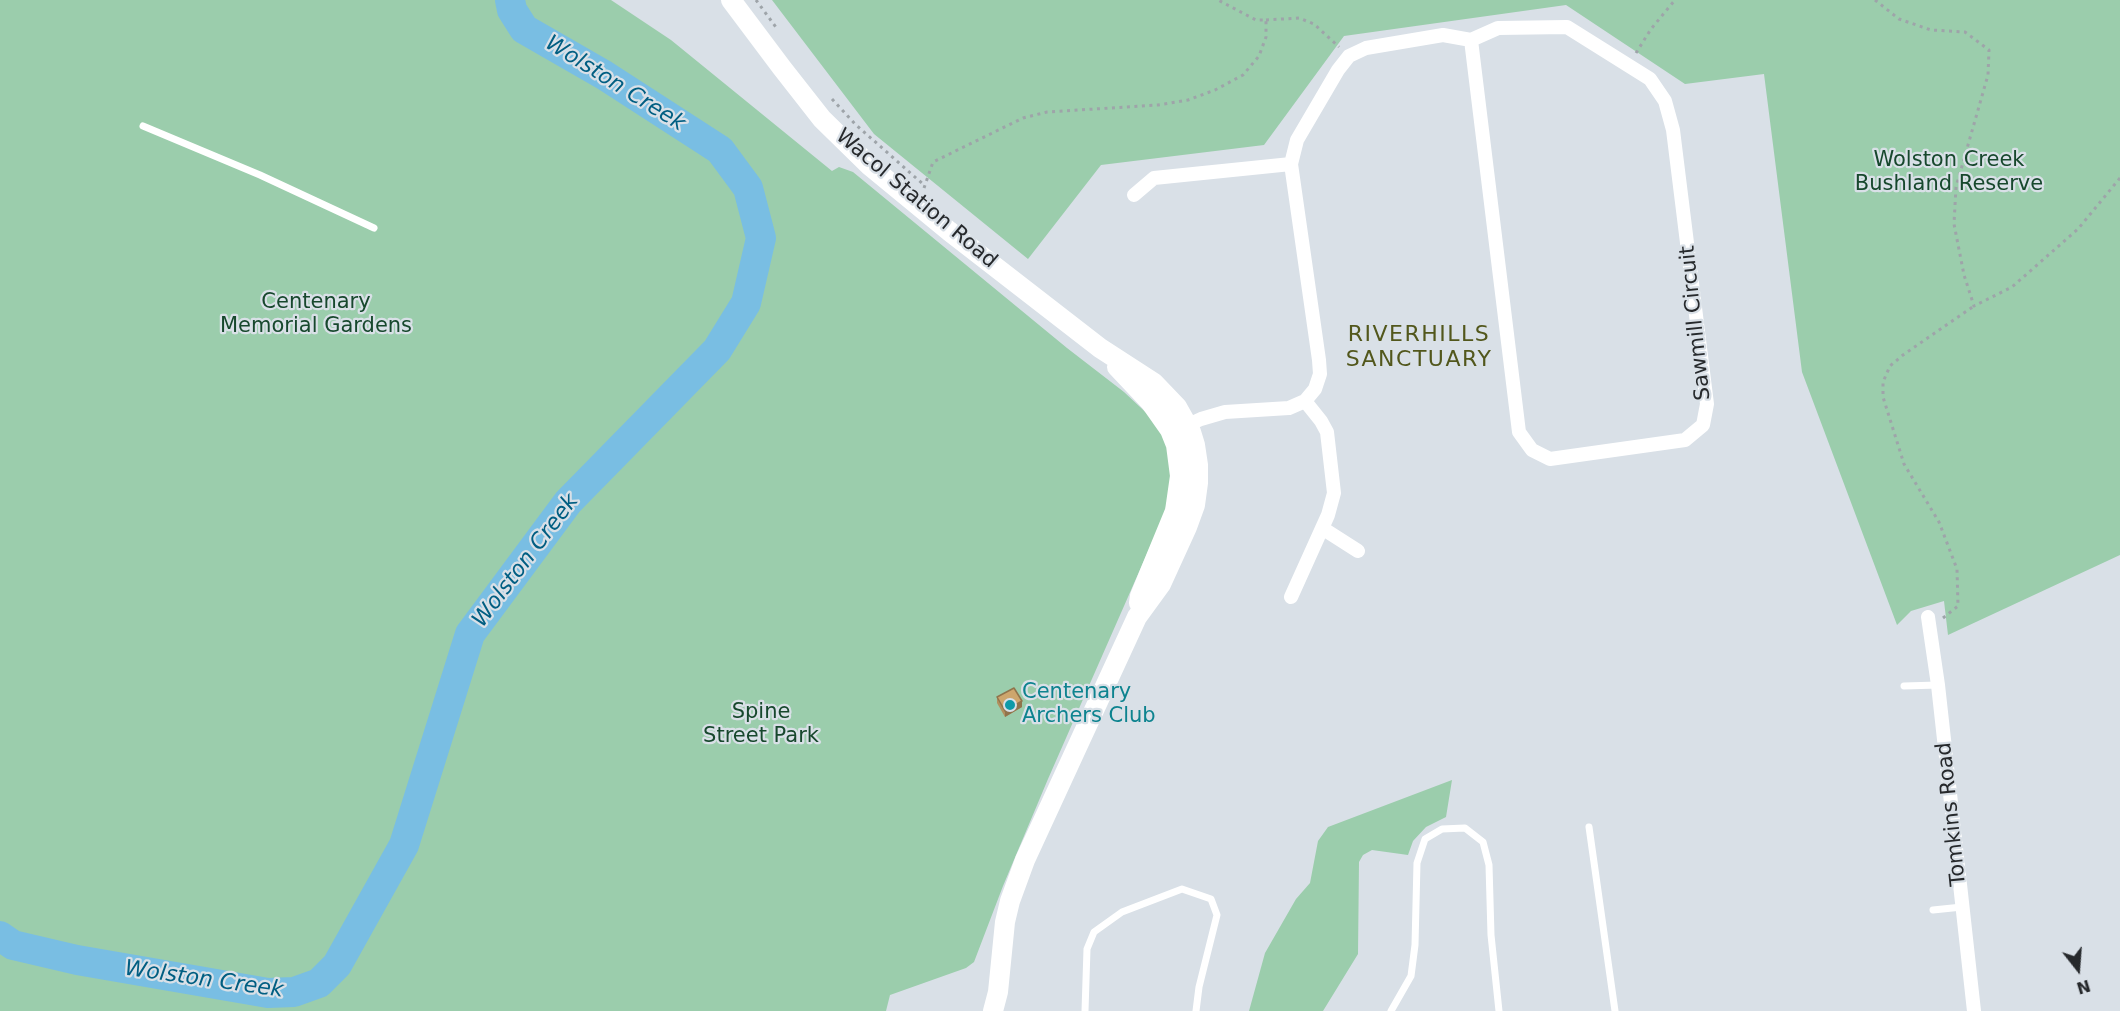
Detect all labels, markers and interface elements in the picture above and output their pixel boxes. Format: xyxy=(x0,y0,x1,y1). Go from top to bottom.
water label: Wolston Creek xyxy=(540,30,690,138)
street label: Wacol Station Road xyxy=(830,124,1002,274)
park label: Wolston Creek Bushland Reserve xyxy=(1855,148,2043,198)
street label: Sawmill Circuit xyxy=(1675,244,1717,402)
park label: Centenary Memorial Gardens xyxy=(220,290,412,340)
district label: RIVERHILLS SANCTUARY xyxy=(1346,322,1492,374)
water label: Wolston Creek xyxy=(467,489,585,633)
place label: Centenary Archers Club xyxy=(1022,680,1156,730)
marker: Centenary Archers Club xyxy=(1003,698,1017,712)
park label: Spine Street Park xyxy=(703,700,819,750)
street label: Tomkins Road xyxy=(1932,741,1972,887)
north arrow xyxy=(2048,939,2108,999)
water label: Wolston Creek xyxy=(123,956,285,1004)
text: N xyxy=(2074,976,2093,998)

